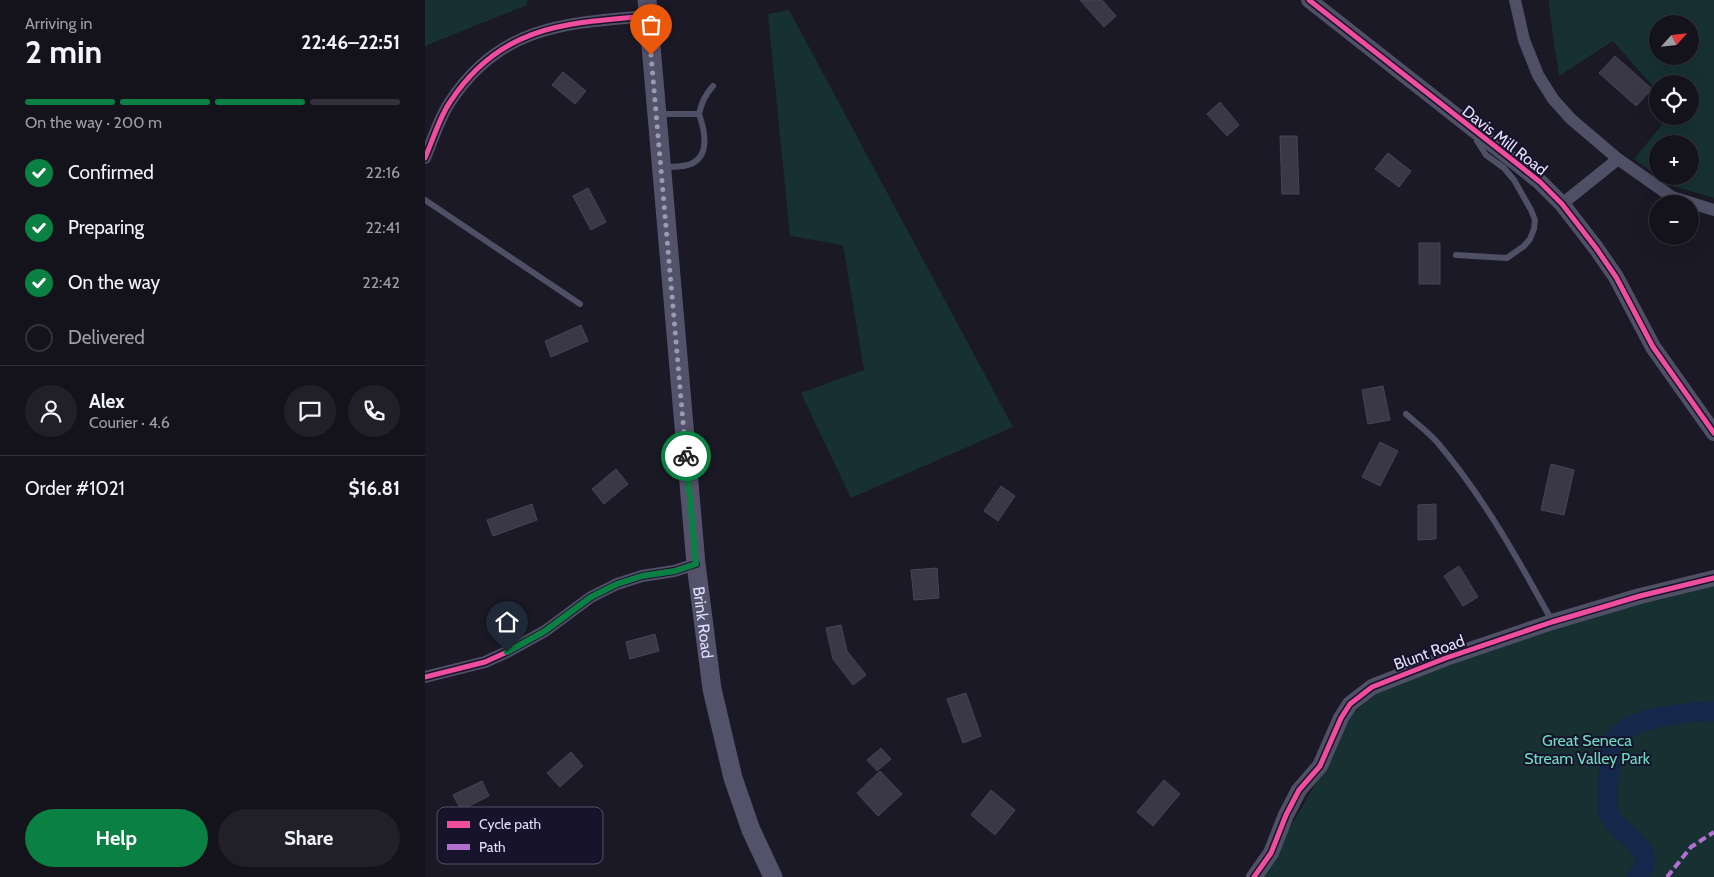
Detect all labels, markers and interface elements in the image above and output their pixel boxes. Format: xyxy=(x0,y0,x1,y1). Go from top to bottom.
pin xyxy=(630,4,672,55)
icon: bag xyxy=(637,11,665,39)
text: Arriving in xyxy=(25,14,92,33)
north arrow xyxy=(1649,15,1699,65)
map controls xyxy=(1649,15,1699,245)
text: 22:46–22:51 xyxy=(301,31,400,54)
text: 2 min xyxy=(25,32,102,71)
button: locate xyxy=(1649,75,1699,125)
street label: Davis Mill Road xyxy=(1458,101,1551,179)
text: On the way · 200 m xyxy=(25,113,162,132)
button: + xyxy=(1649,135,1699,185)
icon: check xyxy=(25,159,53,187)
text: Confirmed xyxy=(68,161,154,184)
text: 22:16 xyxy=(366,163,400,182)
button: − xyxy=(1649,195,1699,245)
icon: check xyxy=(25,214,53,242)
text: Preparing xyxy=(68,216,144,239)
text: 22:41 xyxy=(365,218,400,237)
icon: check xyxy=(25,269,53,297)
text: On the way xyxy=(68,271,160,294)
text: 22:42 xyxy=(362,273,400,292)
text: Delivered xyxy=(68,326,145,349)
button: person xyxy=(25,385,77,437)
button: chat xyxy=(284,385,336,437)
button: phone xyxy=(348,385,400,437)
text: Alex xyxy=(89,390,125,413)
text: Courier · 4.6 xyxy=(89,413,170,432)
courier xyxy=(661,431,711,481)
icon: bike xyxy=(672,442,700,470)
text: Order #1021 xyxy=(25,477,125,500)
text: $16.81 xyxy=(349,477,400,500)
street label: Brink Road xyxy=(689,585,717,660)
pin xyxy=(486,601,528,652)
icon: home xyxy=(493,608,521,636)
street label: Blunt Road xyxy=(1391,631,1467,674)
park label: Great Seneca Stream Valley Park xyxy=(1524,731,1651,768)
legend xyxy=(437,807,603,864)
button: Help xyxy=(25,809,208,867)
button: Share xyxy=(218,809,400,867)
text: Cycle path xyxy=(479,815,541,833)
text: Path xyxy=(479,838,506,856)

